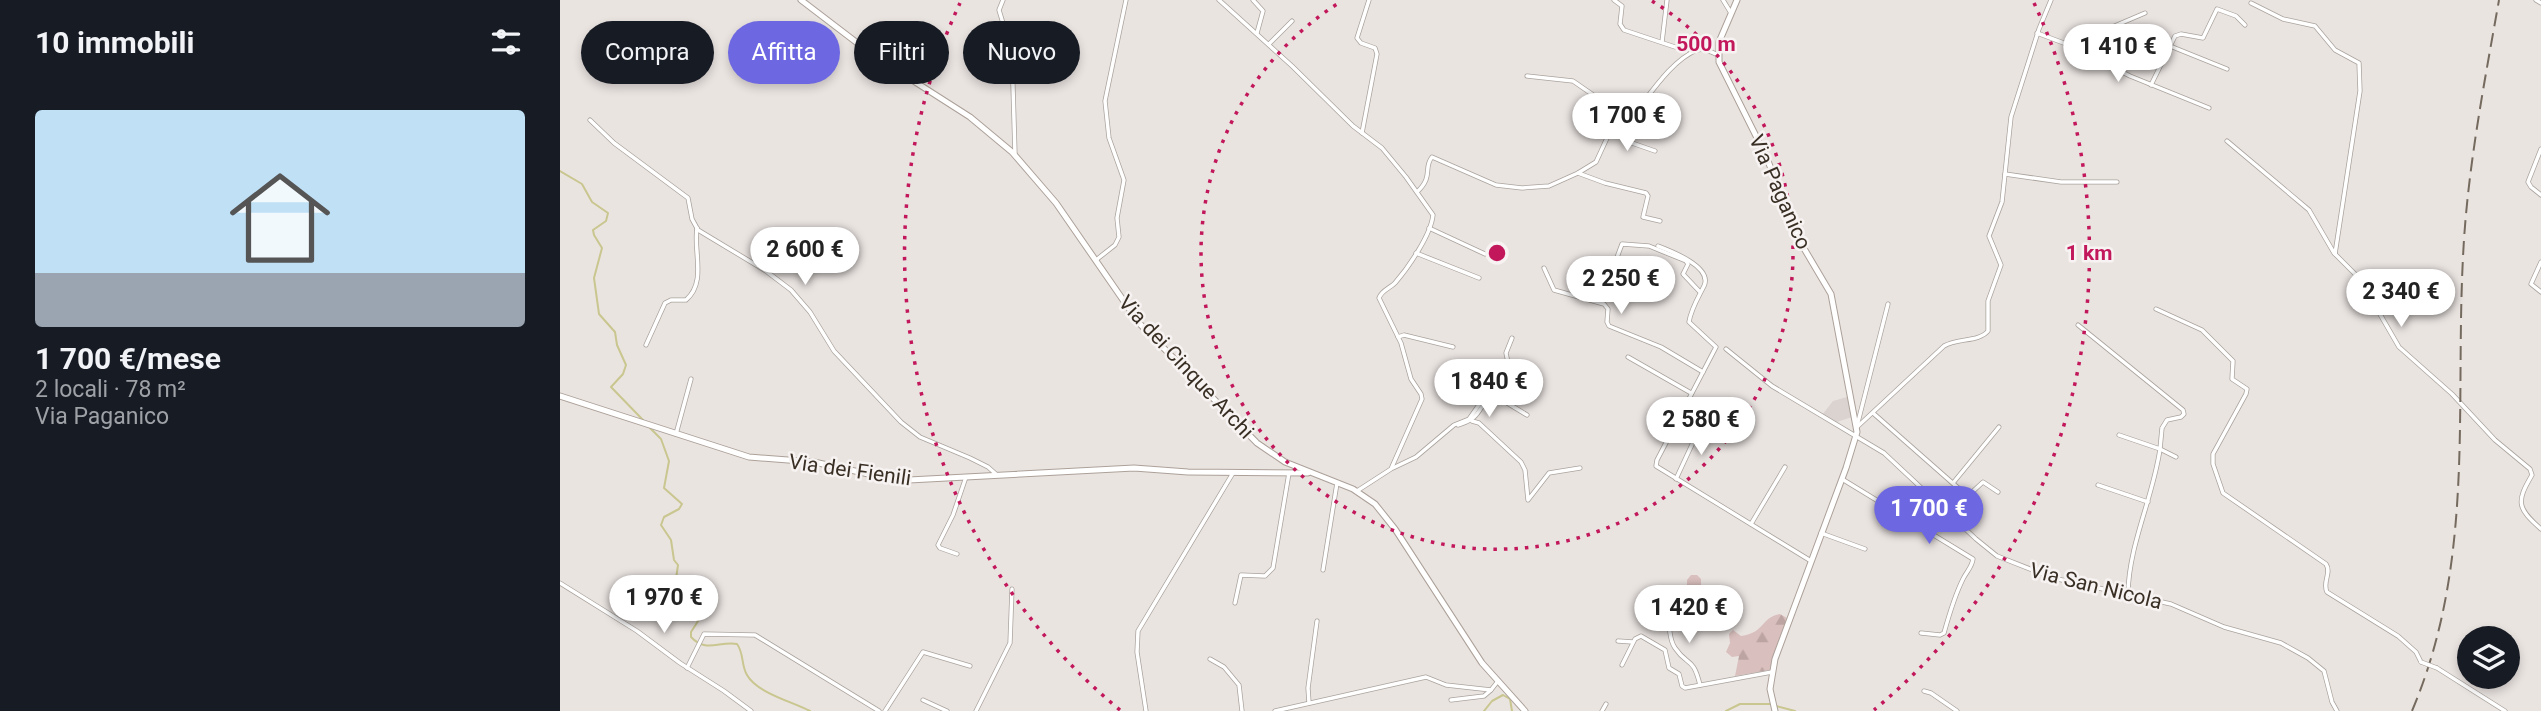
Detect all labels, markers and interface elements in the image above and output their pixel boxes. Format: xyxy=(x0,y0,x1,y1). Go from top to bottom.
chip: Compra xyxy=(581,21,714,84)
chip: Affitta xyxy=(728,21,840,84)
chip: Filtri xyxy=(854,21,949,84)
chip: Nuovo xyxy=(963,21,1080,84)
icon: filters xyxy=(487,23,525,61)
pin: 1 410 € xyxy=(2053,24,2183,84)
text: 10 immobili xyxy=(35,25,194,60)
text: 500 m xyxy=(1676,32,1736,56)
text: 1 410 € xyxy=(2079,33,2157,60)
pin: 1 700 € xyxy=(1562,94,1692,153)
text: 1 700 € xyxy=(1588,102,1666,129)
street label: Via Paganico xyxy=(1744,131,1816,253)
icon: home xyxy=(217,155,343,281)
pin: 2 600 € xyxy=(740,228,870,287)
text: 2 600 € xyxy=(766,236,844,263)
centre of rings xyxy=(1485,241,1509,265)
text: 1 km xyxy=(2066,241,2112,265)
pin: 2 250 € xyxy=(1556,256,1686,316)
text: 2 250 € xyxy=(1582,265,1660,292)
pin: 2 340 € xyxy=(2336,270,2466,329)
text: 2 340 € xyxy=(2362,278,2440,305)
street label: Via dei Cinque Archi xyxy=(1113,290,1259,444)
text: 1 700 €/mese xyxy=(35,341,221,376)
pin: 1 840 € xyxy=(1424,360,1554,419)
text: 1 840 € xyxy=(1450,368,1528,395)
text: 2 locali · 78 m² xyxy=(35,376,186,403)
pin: 2 580 € xyxy=(1636,398,1766,457)
text: Via Paganico xyxy=(35,403,169,430)
text: 2 580 € xyxy=(1662,406,1740,433)
street label: Via dei Fienili xyxy=(787,450,913,490)
pin: 1 700 € xyxy=(1864,486,1994,546)
text: 1 700 € xyxy=(1890,495,1968,522)
street label: Via San Nicola xyxy=(2027,558,2165,614)
pin: 1 970 € xyxy=(599,576,729,635)
text: 1 970 € xyxy=(625,584,703,611)
pin: 1 420 € xyxy=(1624,586,1754,645)
text: 1 420 € xyxy=(1650,594,1728,621)
map controls xyxy=(2457,626,2520,689)
button: layers xyxy=(2457,626,2520,689)

